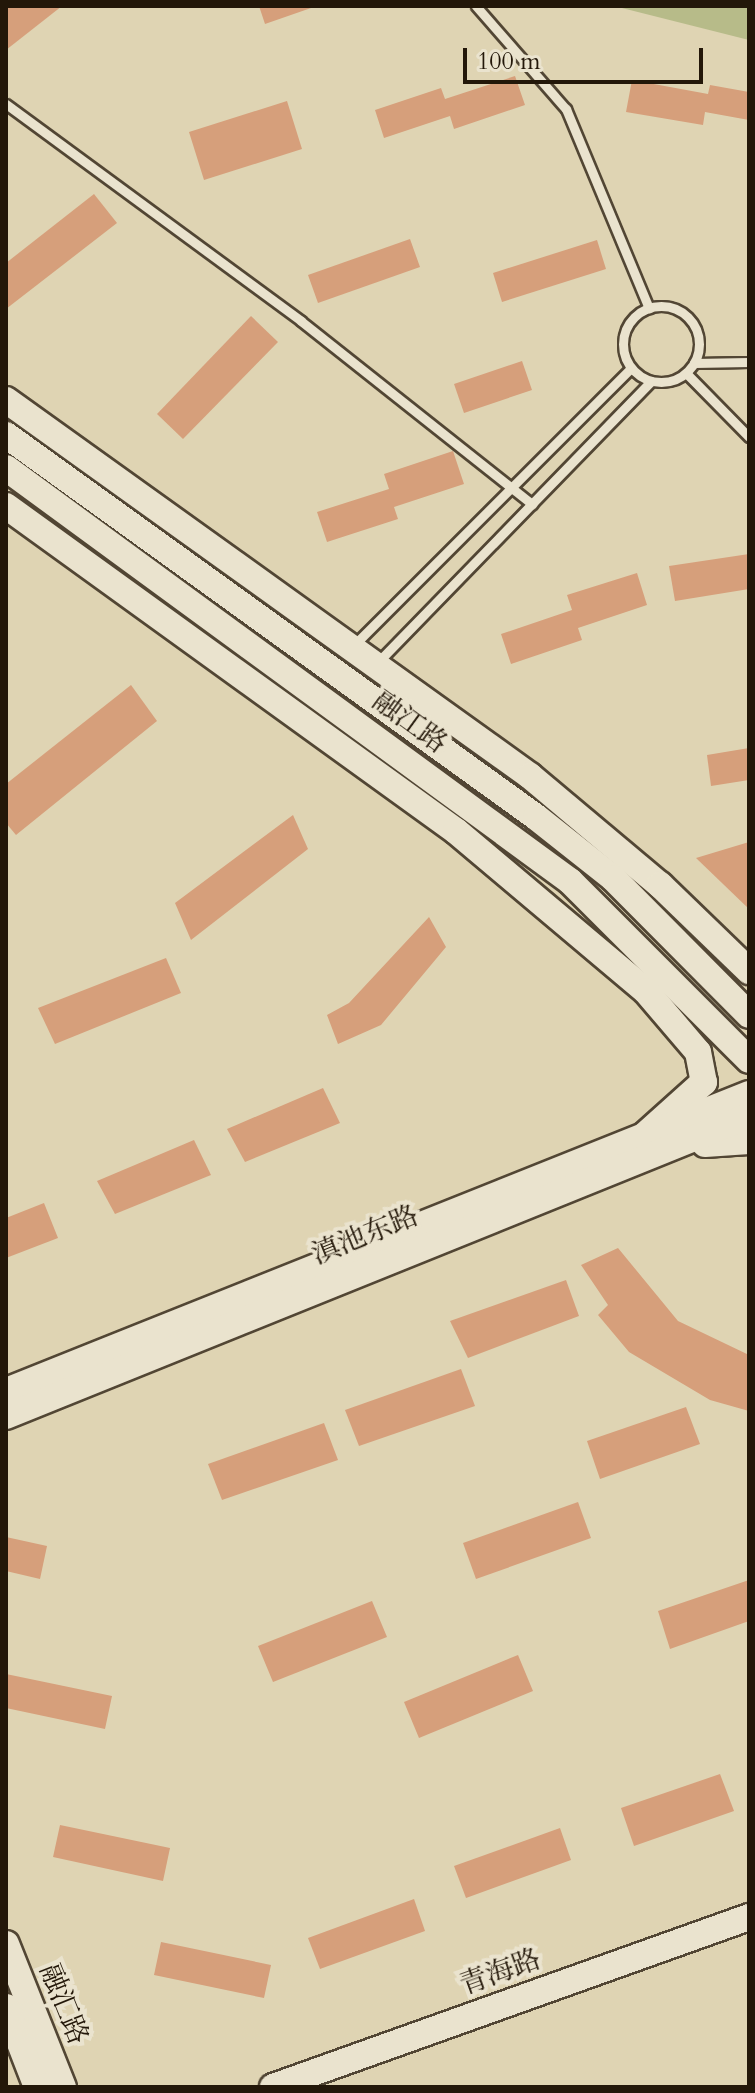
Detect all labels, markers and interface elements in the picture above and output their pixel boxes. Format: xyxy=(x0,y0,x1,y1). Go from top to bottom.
scale bar xyxy=(467,32,707,82)
text: 100 m xyxy=(477,45,541,78)
street label: 融江路 xyxy=(366,684,454,760)
street label: 滇池东路 xyxy=(307,1198,423,1272)
street label: 青海路 xyxy=(455,1942,545,2002)
street label: 融汇路 xyxy=(33,1959,95,2049)

